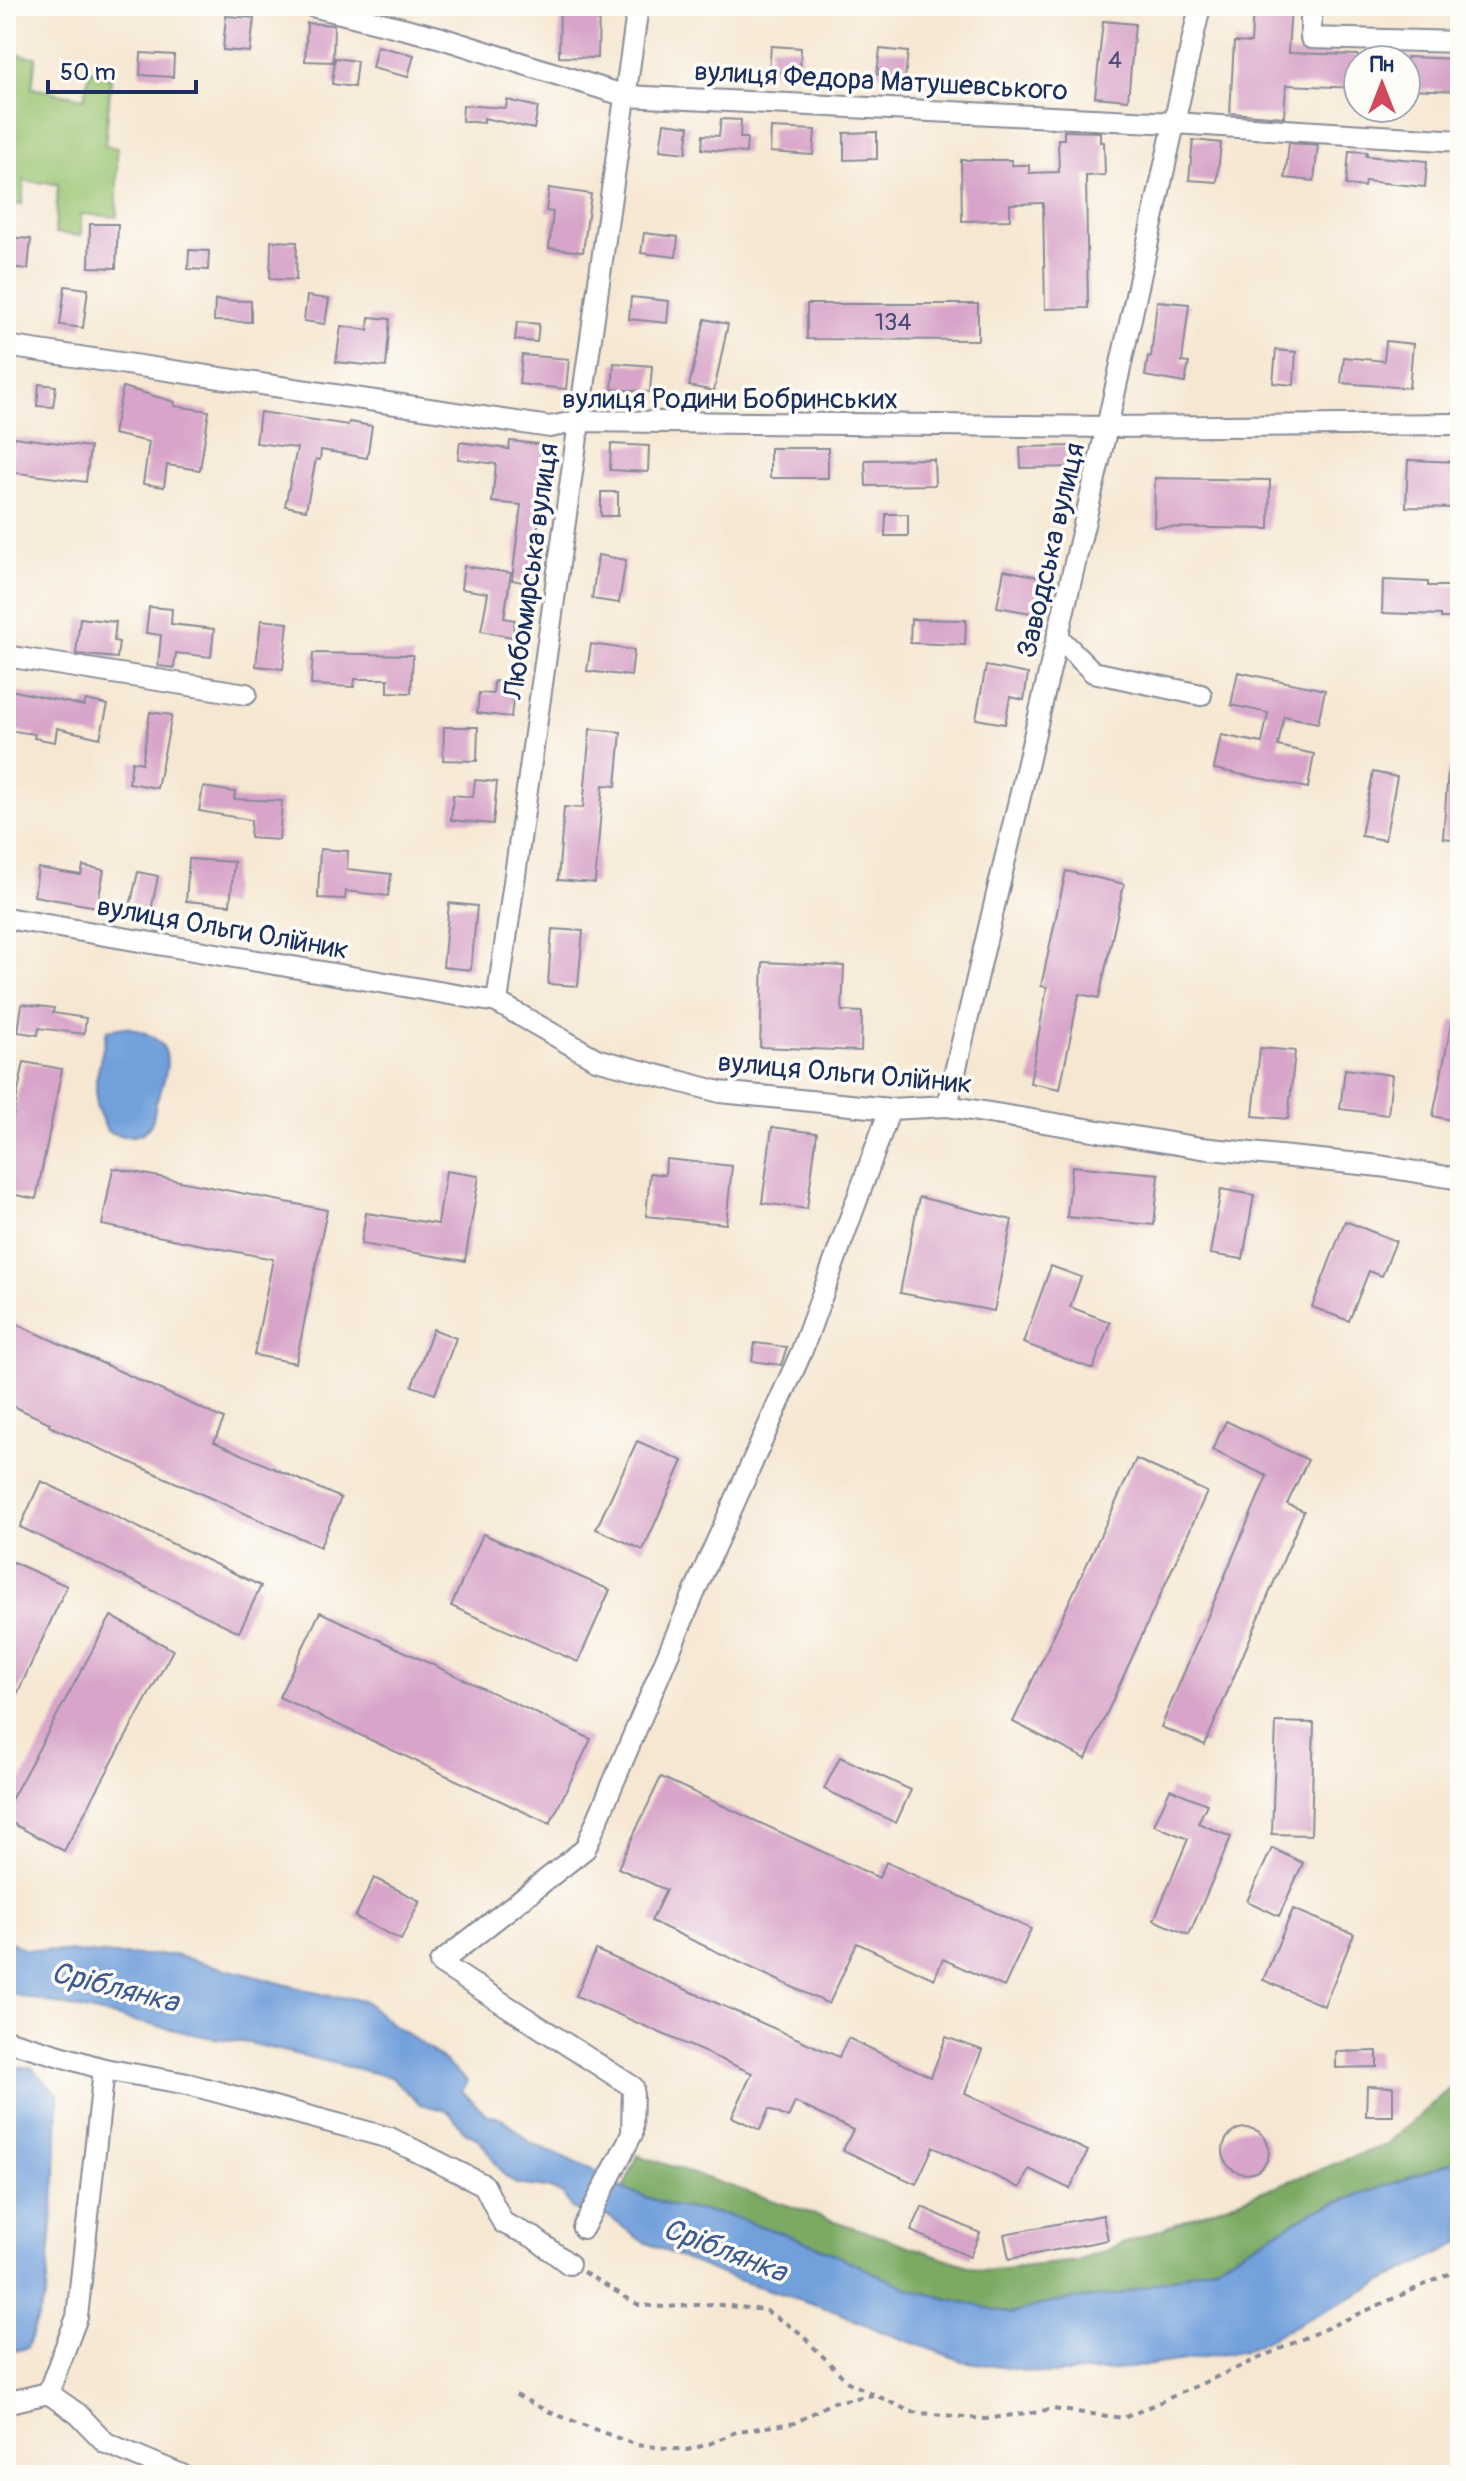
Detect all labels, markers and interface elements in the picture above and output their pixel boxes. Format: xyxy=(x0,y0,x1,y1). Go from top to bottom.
scale bar xyxy=(48,44,196,94)
north arrow xyxy=(1342,44,1422,124)
house number: 4 xyxy=(1108,46,1122,75)
text: Пн xyxy=(1370,51,1394,79)
street label: вулиця Федора Матушевського xyxy=(693,54,1069,109)
text: 50 m xyxy=(60,58,116,87)
house number: 134 xyxy=(875,308,911,337)
street label: вулиця Родини Бобринських xyxy=(562,382,898,417)
street label: Заводська вулиця xyxy=(1010,439,1093,661)
street label: Любомирська вулиця xyxy=(496,441,567,702)
street label: вулиця Ольги Олійник xyxy=(94,889,351,968)
street label: вулиця Ольги Олійник xyxy=(716,1045,973,1102)
water label: Сріблянка xyxy=(48,1954,184,2022)
water label: Сріблянка xyxy=(658,2210,794,2292)

